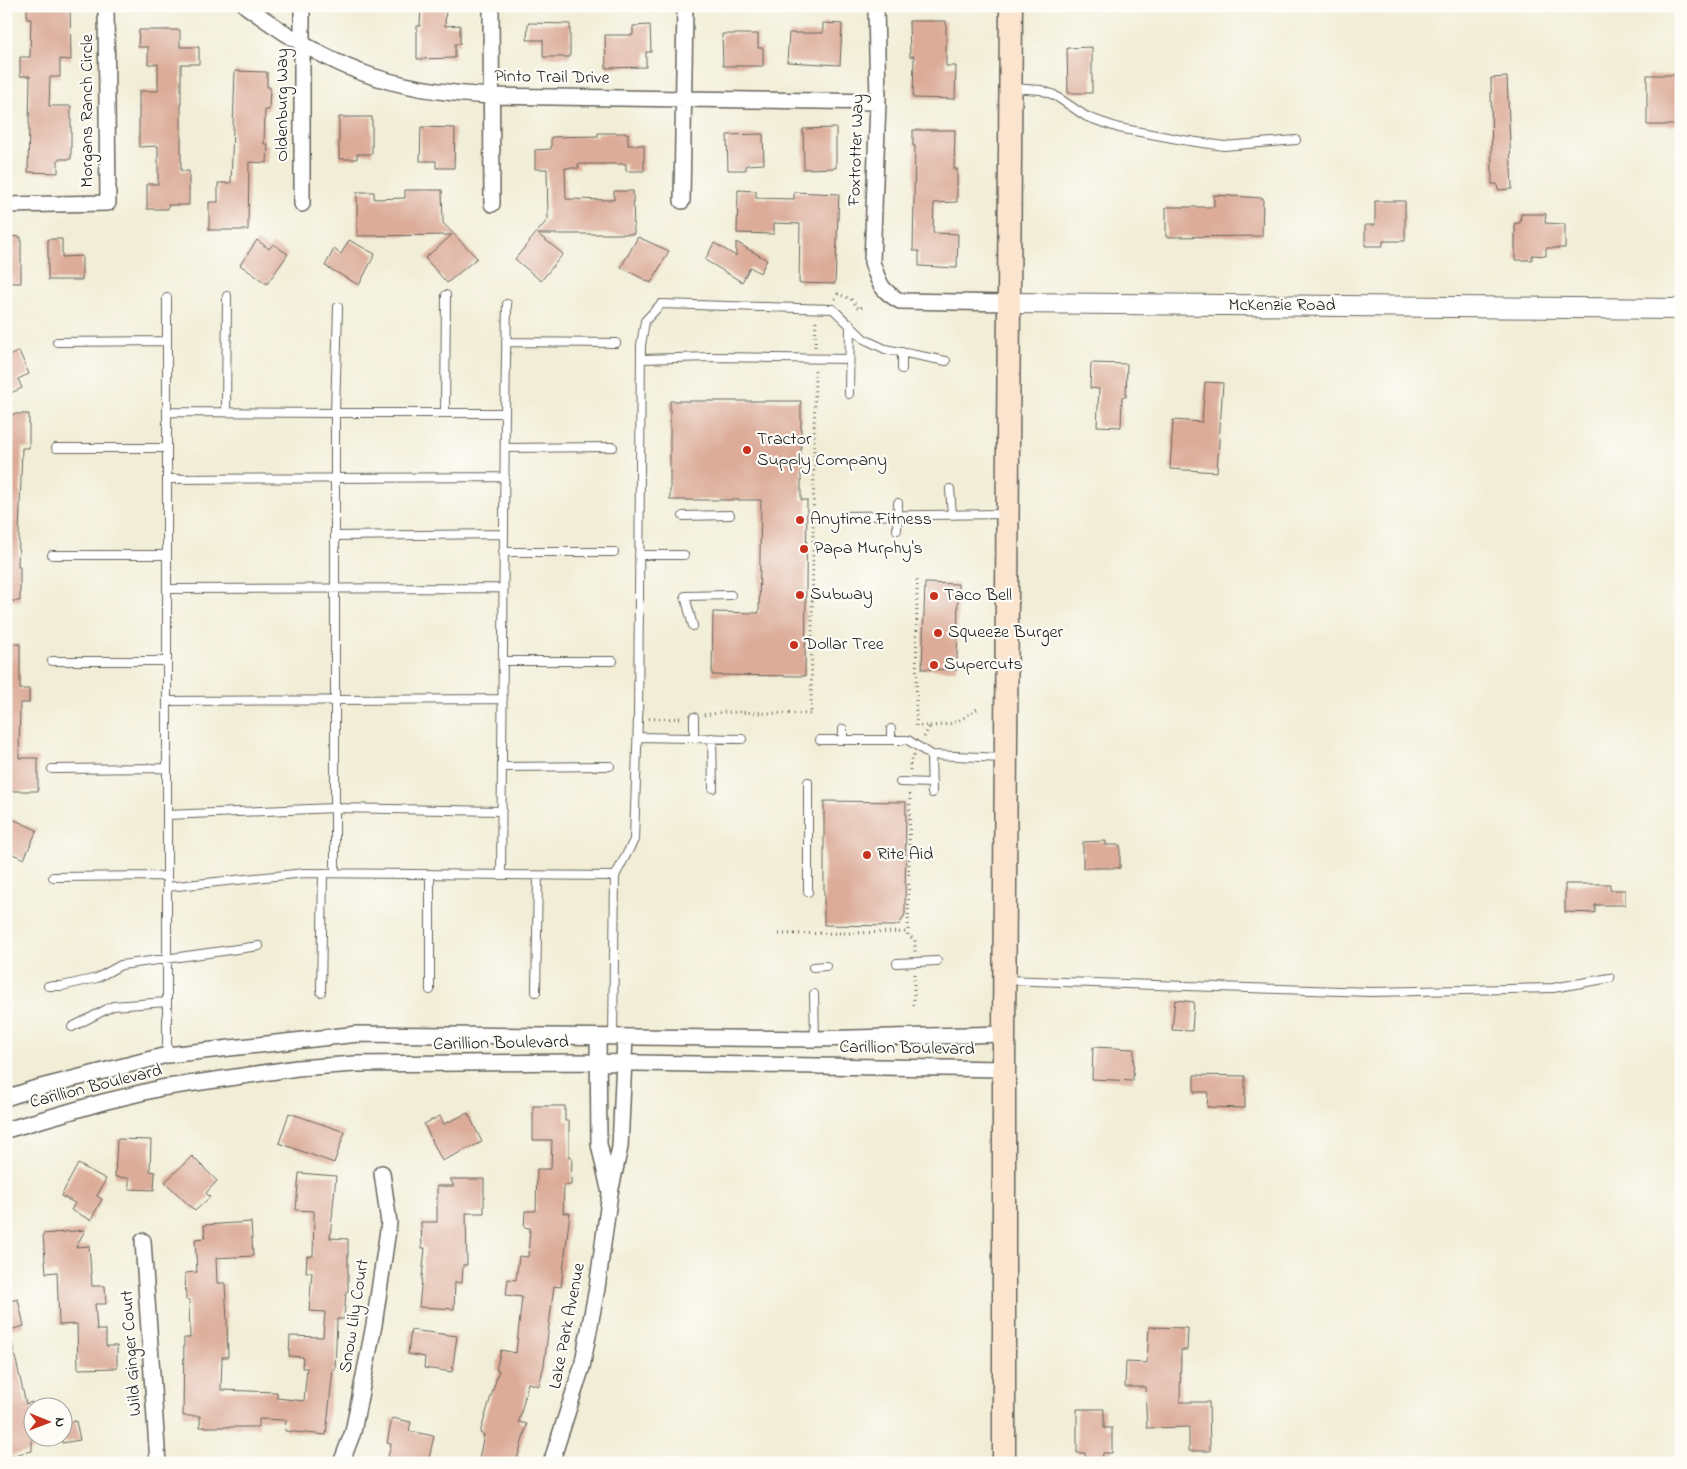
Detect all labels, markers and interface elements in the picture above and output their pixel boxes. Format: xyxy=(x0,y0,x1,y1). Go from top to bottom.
street label: Morgans Ranch Circle xyxy=(75,33,102,188)
street label: Oldenburg Way xyxy=(270,48,297,162)
street label: Pinto Trail Drive xyxy=(494,64,611,92)
street label: Foxtrotter Way xyxy=(842,93,872,208)
street label: McKenzie Road xyxy=(1228,293,1336,319)
place label: Tractor Supply Company xyxy=(757,427,887,474)
marker: Tractor Supply Company xyxy=(741,444,753,456)
place label: Anytime Fitness xyxy=(810,507,932,533)
marker: Anytime Fitness xyxy=(794,514,806,526)
place label: Papa Murphy's xyxy=(814,536,923,562)
marker: Papa Murphy's xyxy=(798,543,810,555)
place label: Subway xyxy=(810,582,873,608)
place label: Taco Bell xyxy=(944,583,1012,609)
marker: Subway xyxy=(794,589,806,601)
marker: Taco Bell xyxy=(928,590,940,602)
place label: Squeeze Burger xyxy=(948,620,1064,647)
marker: Squeeze Burger xyxy=(932,627,944,639)
place label: Dollar Tree xyxy=(803,632,885,658)
marker: Dollar Tree xyxy=(788,639,800,651)
place label: Supercuts xyxy=(944,652,1023,678)
marker: Supercuts xyxy=(928,659,940,671)
place label: Rite Aid xyxy=(877,842,933,868)
marker: Rite Aid xyxy=(861,849,873,861)
street label: Carillion Boulevard xyxy=(433,1030,569,1058)
street label: Carillion Boulevard xyxy=(839,1035,975,1063)
street label: Carillion Boulevard xyxy=(27,1058,165,1116)
street label: Snow Lily Court xyxy=(333,1257,377,1375)
street label: Lake Park Avenue xyxy=(543,1260,593,1391)
street label: Wild Ginger Court xyxy=(115,1289,150,1417)
north arrow xyxy=(22,1396,72,1446)
text: N xyxy=(49,1417,70,1427)

